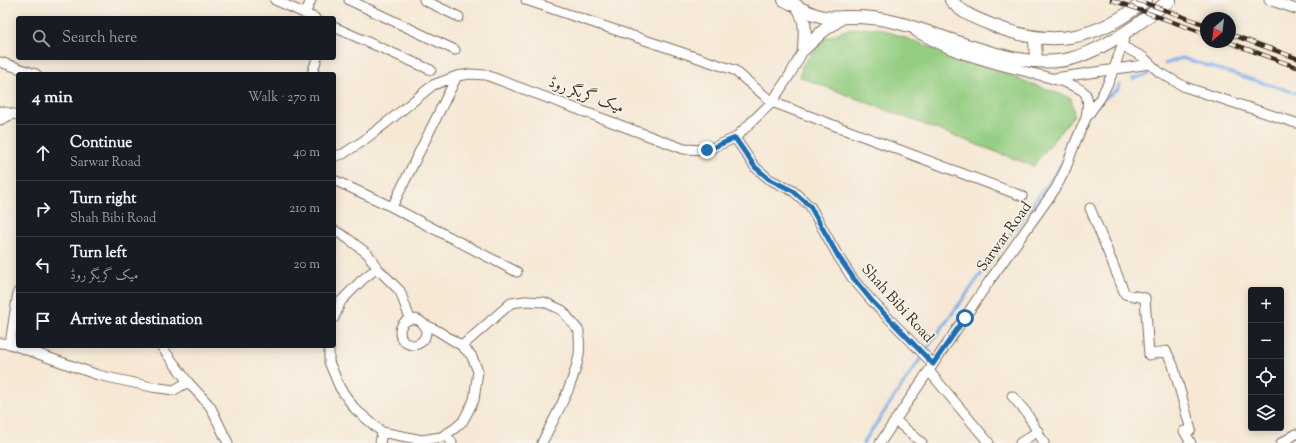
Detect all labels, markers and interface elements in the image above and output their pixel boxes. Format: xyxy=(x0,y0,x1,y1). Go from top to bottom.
north arrow xyxy=(1200,12,1236,48)
search box xyxy=(16,16,336,60)
icon: search xyxy=(30,27,52,49)
text: Search here xyxy=(62,28,137,49)
street label: میک گریگر روڈ xyxy=(545,72,627,119)
text: 4 min xyxy=(32,86,73,110)
text: Walk · 270 m xyxy=(248,89,320,107)
text: Continue xyxy=(70,133,132,154)
route end xyxy=(698,141,716,159)
icon: ahead xyxy=(32,142,54,164)
text: 40 m xyxy=(293,144,320,162)
text: Sarwar Road xyxy=(70,154,141,172)
text: Turn right xyxy=(70,189,136,210)
street label: Sarwar Road xyxy=(972,197,1038,276)
icon: right xyxy=(32,198,54,220)
text: 210 m xyxy=(289,200,320,218)
text: Shah Bibi Road xyxy=(70,210,156,228)
text: Turn left xyxy=(70,243,127,264)
icon: left xyxy=(32,254,54,276)
text: 20 m xyxy=(294,256,320,274)
street label: Shah Bibi Road xyxy=(856,260,938,348)
text: میک گریگر روڈ xyxy=(70,267,138,285)
map controls xyxy=(1248,287,1284,431)
button: + xyxy=(1248,287,1284,323)
route start xyxy=(956,309,974,327)
icon: arrive xyxy=(32,310,54,332)
text: Arrive at destination xyxy=(70,310,203,331)
button: − xyxy=(1248,323,1284,359)
button: locate xyxy=(1248,359,1284,395)
button: layers xyxy=(1248,395,1284,431)

